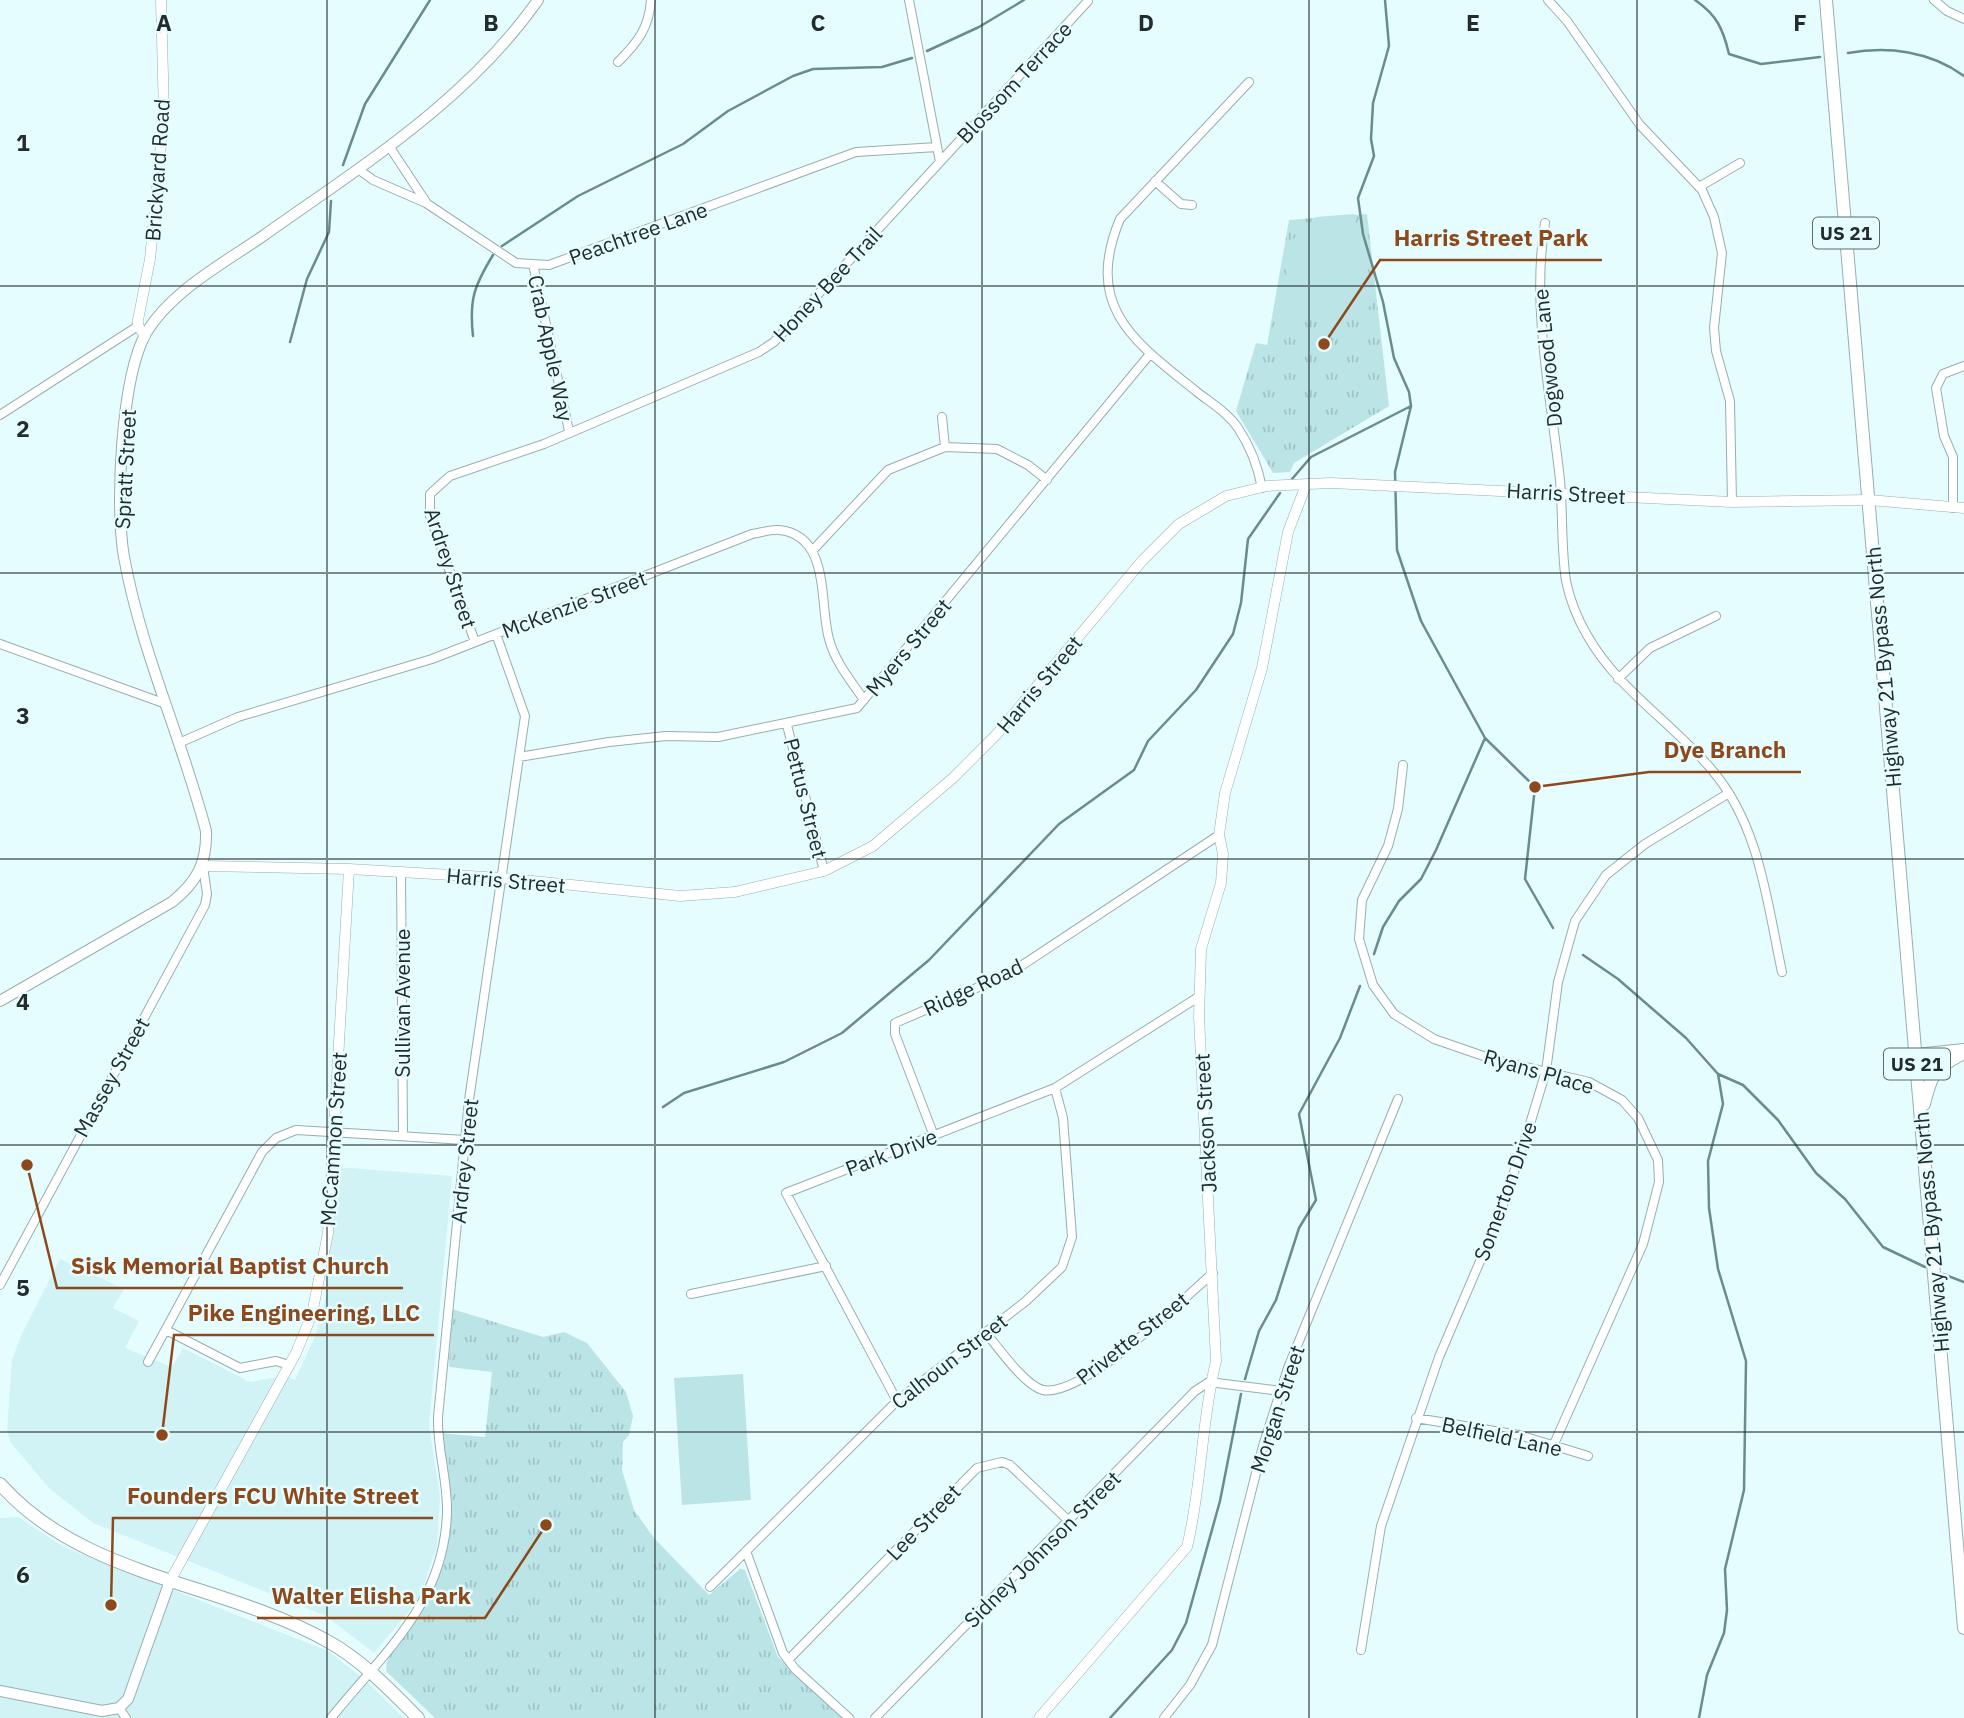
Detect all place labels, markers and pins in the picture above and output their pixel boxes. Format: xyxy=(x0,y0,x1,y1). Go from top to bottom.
callout: Harris Street Park xyxy=(1380,216,1602,260)
callout: Dye Branch xyxy=(1649,728,1801,772)
callout: Sisk Memorial Baptist Church xyxy=(57,1244,403,1288)
callout: Pike Engineering, LLC xyxy=(174,1291,434,1335)
callout: Founders FCU White Street xyxy=(113,1474,433,1518)
callout: Walter Elisha Park xyxy=(257,1574,485,1618)

